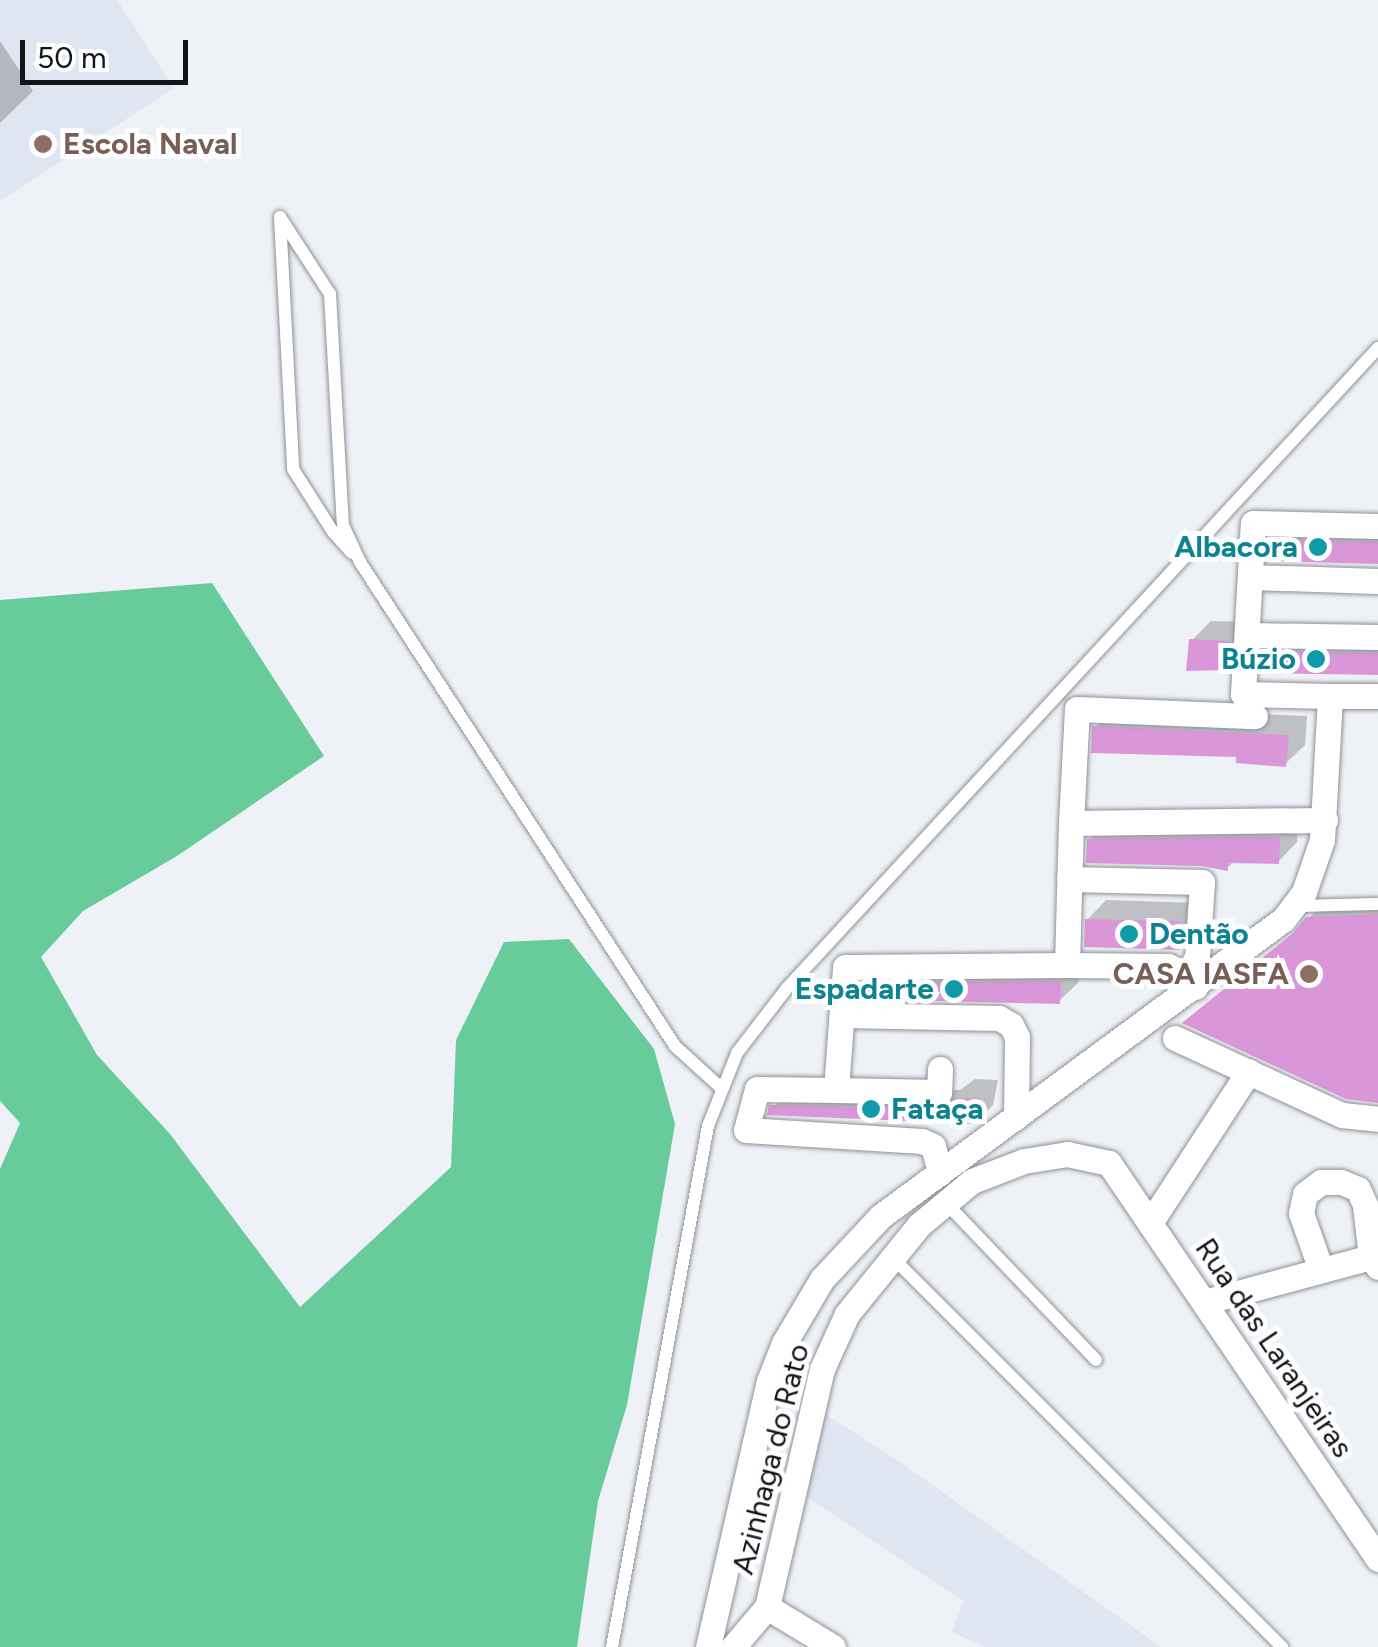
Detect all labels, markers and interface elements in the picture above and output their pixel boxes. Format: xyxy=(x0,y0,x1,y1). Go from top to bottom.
scale bar xyxy=(25,20,192,82)
text: 50 m xyxy=(37,39,106,76)
place label: Escola Naval xyxy=(63,126,237,162)
marker: Escola Naval xyxy=(32,133,54,155)
place label: Albacora xyxy=(1174,529,1298,565)
marker: Albacora xyxy=(1307,536,1329,558)
place label: Búzio xyxy=(1221,641,1296,677)
marker: Búzio xyxy=(1305,648,1327,670)
place label: Dentão xyxy=(1149,916,1249,952)
marker: Dentão xyxy=(1118,923,1140,945)
place label: CASA IASFA xyxy=(1113,956,1289,992)
marker: CASA IASFA xyxy=(1298,963,1320,985)
place label: Espadarte xyxy=(795,971,934,1007)
marker: Espadarte xyxy=(943,978,965,1000)
place label: Fataça xyxy=(891,1091,984,1127)
marker: Fataça xyxy=(860,1098,882,1120)
street label: Rua das Laranjeiras xyxy=(1187,1232,1361,1464)
street label: Azinhaga do Rato xyxy=(725,1340,817,1578)

